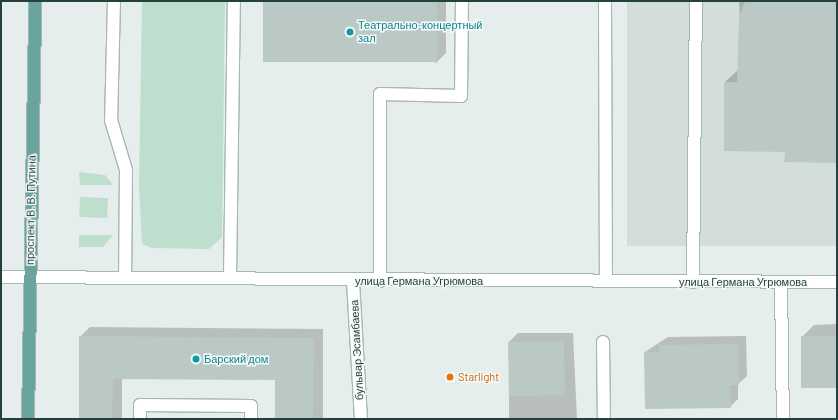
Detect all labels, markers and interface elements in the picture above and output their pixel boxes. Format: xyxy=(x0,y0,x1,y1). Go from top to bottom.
place label: Театрально-концертный зал xyxy=(358,19,483,45)
marker: Театрально-концертный зал xyxy=(345,27,355,37)
street label: проспект В. В. Путина xyxy=(23,155,39,265)
street label: улица Германа Угрюмова xyxy=(355,274,483,288)
street label: улица Германа Угрюмова xyxy=(679,275,807,289)
street label: бульвар Эсамбаева xyxy=(348,299,366,401)
place label: Барский дом xyxy=(204,352,268,366)
marker: Барский дом xyxy=(191,354,201,364)
place label: Starlight xyxy=(458,370,499,384)
marker: Starlight xyxy=(445,372,455,382)

